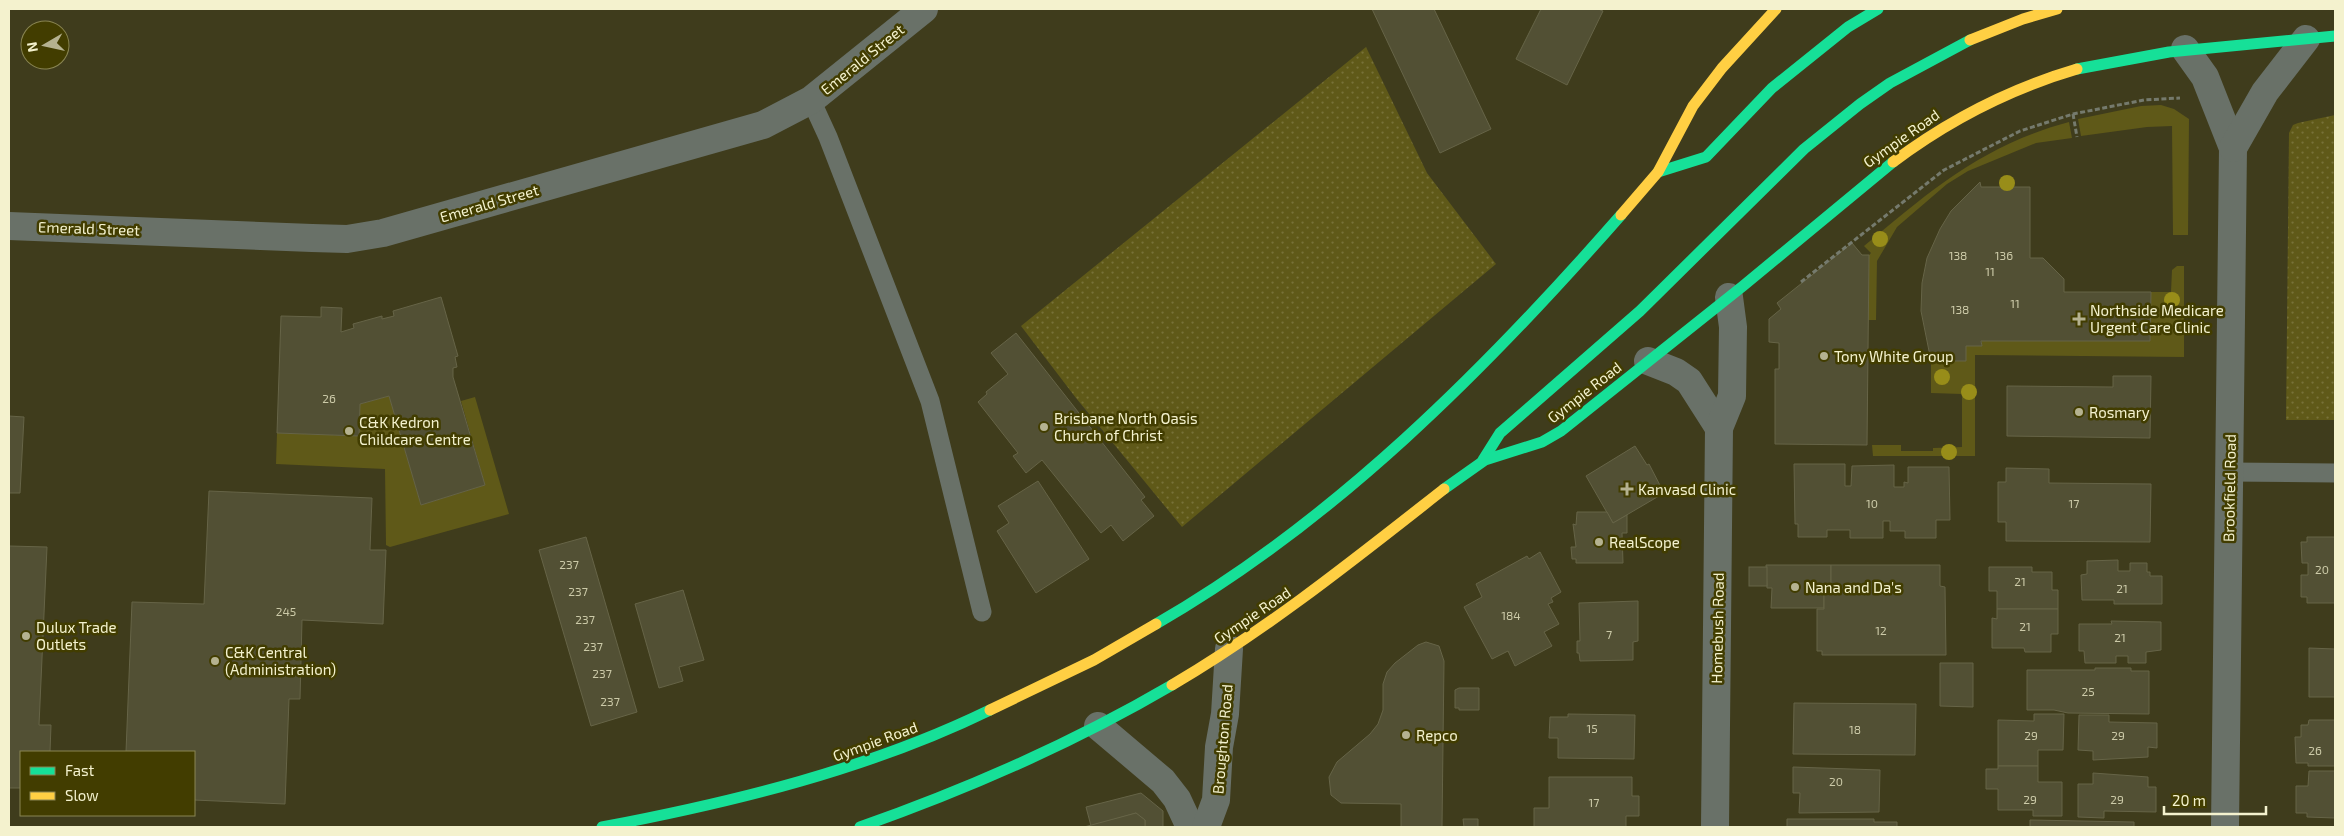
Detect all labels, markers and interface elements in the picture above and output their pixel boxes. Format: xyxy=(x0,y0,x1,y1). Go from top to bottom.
north arrow xyxy=(20,20,70,70)
street label: Emerald Street xyxy=(817,20,907,98)
text: N xyxy=(22,41,41,53)
street label: Gympie Road xyxy=(1859,105,1943,171)
street label: Emerald Street xyxy=(438,180,541,226)
street label: Emerald Street xyxy=(38,217,141,239)
house number: 138 xyxy=(1949,248,1967,262)
house number: 136 xyxy=(1995,248,2013,262)
house number: 11 xyxy=(1985,264,1995,278)
house number: 11 xyxy=(2010,296,2020,310)
place label: Northside Medicare Urgent Care Clinic xyxy=(2090,301,2224,336)
house number: 138 xyxy=(1951,302,1969,316)
marker: Northside Medicare Urgent Care Clinic xyxy=(2072,312,2086,326)
place label: Tony White Group xyxy=(1834,347,1954,365)
marker: Tony White Group xyxy=(1818,350,1830,362)
street label: Gympie Road xyxy=(1543,358,1625,426)
house number: 26 xyxy=(322,391,336,405)
place label: Rosmary xyxy=(2089,403,2150,421)
marker: Rosmary xyxy=(2073,406,2085,418)
place label: Brisbane North Oasis Church of Christ xyxy=(1054,409,1198,444)
place label: C&K Kedron Childcare Centre xyxy=(359,413,471,448)
marker: Brisbane North Oasis Church of Christ xyxy=(1038,421,1050,433)
marker: C&K Kedron Childcare Centre xyxy=(343,425,355,437)
street label: Brookfield Road xyxy=(2219,434,2239,542)
place label: Kanvasd Clinic xyxy=(1638,480,1736,498)
marker: Kanvasd Clinic xyxy=(1620,482,1634,496)
house number: 10 xyxy=(1866,496,1878,510)
house number: 17 xyxy=(2069,496,2079,510)
place label: RealScope xyxy=(1609,533,1680,551)
marker: RealScope xyxy=(1593,536,1605,548)
house number: 237 xyxy=(559,557,579,571)
house number: 20 xyxy=(2315,562,2329,576)
street label: Homebush Road xyxy=(1707,572,1727,684)
house number: 21 xyxy=(2014,574,2026,588)
place label: Nana and Da's xyxy=(1805,578,1902,596)
marker: Nana and Da's xyxy=(1789,581,1801,593)
house number: 21 xyxy=(2116,581,2128,595)
street label: Gympie Road xyxy=(1210,583,1294,647)
house number: 237 xyxy=(568,584,588,598)
house number: 245 xyxy=(276,604,296,618)
house number: 184 xyxy=(1501,608,1521,622)
house number: 237 xyxy=(575,612,595,626)
place label: Dulux Trade Outlets xyxy=(36,618,117,653)
house number: 21 xyxy=(2019,619,2031,633)
house number: 12 xyxy=(1875,623,1887,637)
house number: 7 xyxy=(1606,627,1612,641)
marker: Dulux Trade Outlets xyxy=(20,630,32,642)
house number: 21 xyxy=(2114,630,2126,644)
house number: 237 xyxy=(583,639,603,653)
place label: C&K Central (Administration) xyxy=(225,643,336,678)
marker: C&K Central (Administration) xyxy=(209,655,221,667)
house number: 237 xyxy=(592,666,612,680)
street label: Broughton Road xyxy=(1208,683,1236,795)
house number: 25 xyxy=(2081,684,2095,698)
house number: 237 xyxy=(600,694,620,708)
street label: Gympie Road xyxy=(830,717,920,765)
house number: 15 xyxy=(1586,721,1598,735)
house number: 18 xyxy=(1849,722,1861,736)
place label: Repco xyxy=(1416,726,1458,744)
house number: 29 xyxy=(2024,728,2038,742)
house number: 29 xyxy=(2111,728,2125,742)
marker: Repco xyxy=(1400,729,1412,741)
house number: 26 xyxy=(2308,743,2322,757)
legend xyxy=(20,751,195,816)
text: Fast xyxy=(65,761,95,779)
house number: 20 xyxy=(1829,774,1843,788)
scale bar xyxy=(2164,784,2266,816)
text: Slow xyxy=(65,786,99,804)
text: 20 m xyxy=(2172,791,2206,809)
house number: 29 xyxy=(2023,792,2037,806)
house number: 29 xyxy=(2110,792,2124,806)
house number: 17 xyxy=(1589,795,1599,809)

